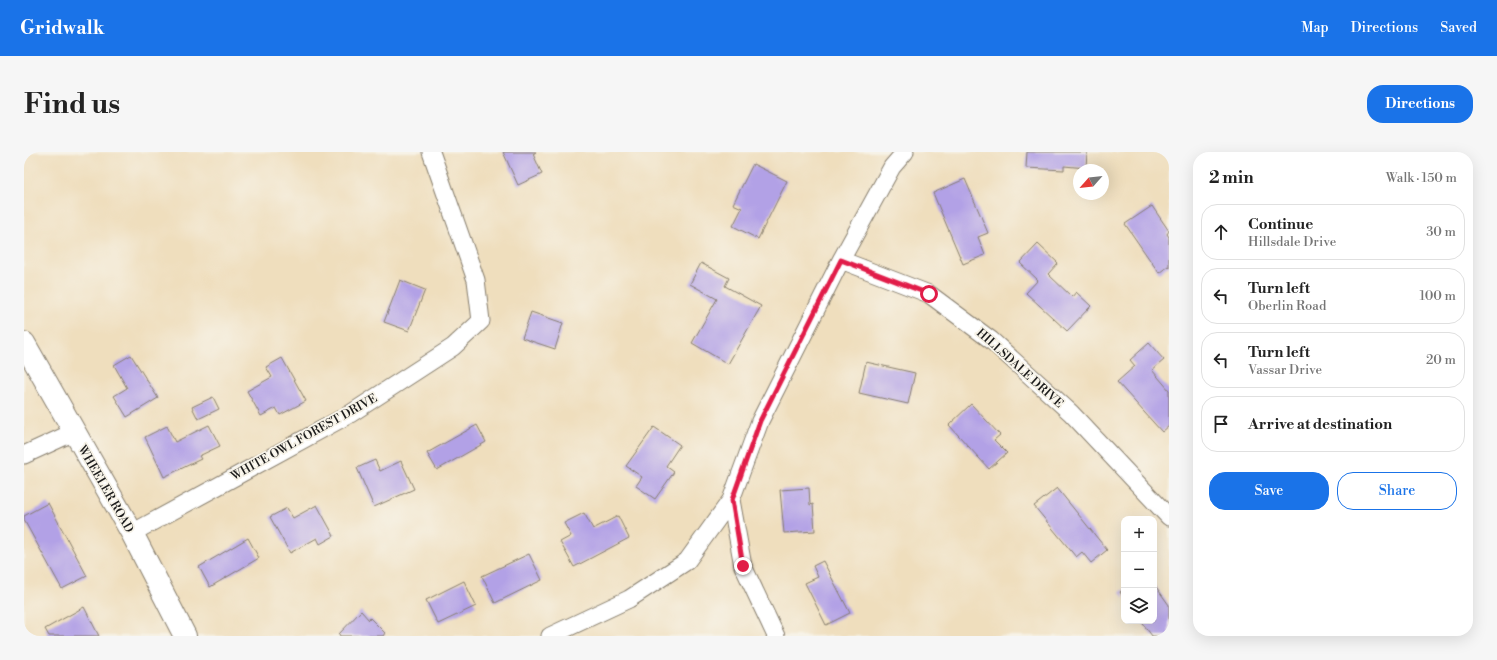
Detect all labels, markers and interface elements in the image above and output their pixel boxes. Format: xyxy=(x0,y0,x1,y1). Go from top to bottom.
text: Gridwalk xyxy=(20,16,104,40)
text: Map xyxy=(1301,19,1329,37)
text: Directions xyxy=(1351,19,1418,37)
text: Saved xyxy=(1440,19,1477,37)
button: Directions xyxy=(1367,85,1473,123)
text: Find us xyxy=(24,87,120,122)
north arrow xyxy=(1073,164,1109,200)
text: 2 min xyxy=(1209,167,1254,189)
text: Walk · 150 m xyxy=(1386,170,1457,186)
text: Continue xyxy=(1248,215,1313,234)
icon: ahead xyxy=(1210,221,1232,243)
text: 30 m xyxy=(1426,224,1456,240)
text: Hillsdale Drive xyxy=(1248,234,1336,250)
text: Turn left xyxy=(1248,279,1310,298)
route start xyxy=(920,285,938,303)
icon: left xyxy=(1210,285,1232,307)
text: 100 m xyxy=(1420,288,1456,304)
text: Oberlin Road xyxy=(1248,298,1326,314)
street label: HILLSDALE DRIVE xyxy=(973,325,1066,411)
text: Turn left xyxy=(1248,343,1310,362)
icon: left xyxy=(1210,349,1232,371)
text: 20 m xyxy=(1426,352,1456,368)
text: Vassar Drive xyxy=(1248,362,1322,378)
street label: WHITE OWL FOREST DRIVE xyxy=(228,391,380,484)
icon: arrive xyxy=(1210,413,1232,435)
text: Arrive at destination xyxy=(1248,415,1392,434)
street label: WHEELER ROAD xyxy=(74,442,137,536)
button: Save xyxy=(1209,472,1329,510)
button: Share xyxy=(1337,472,1457,510)
map controls xyxy=(1121,516,1157,624)
button: + xyxy=(1121,516,1157,552)
button: − xyxy=(1121,552,1157,588)
route end xyxy=(734,557,752,575)
button: layers xyxy=(1121,588,1157,624)

